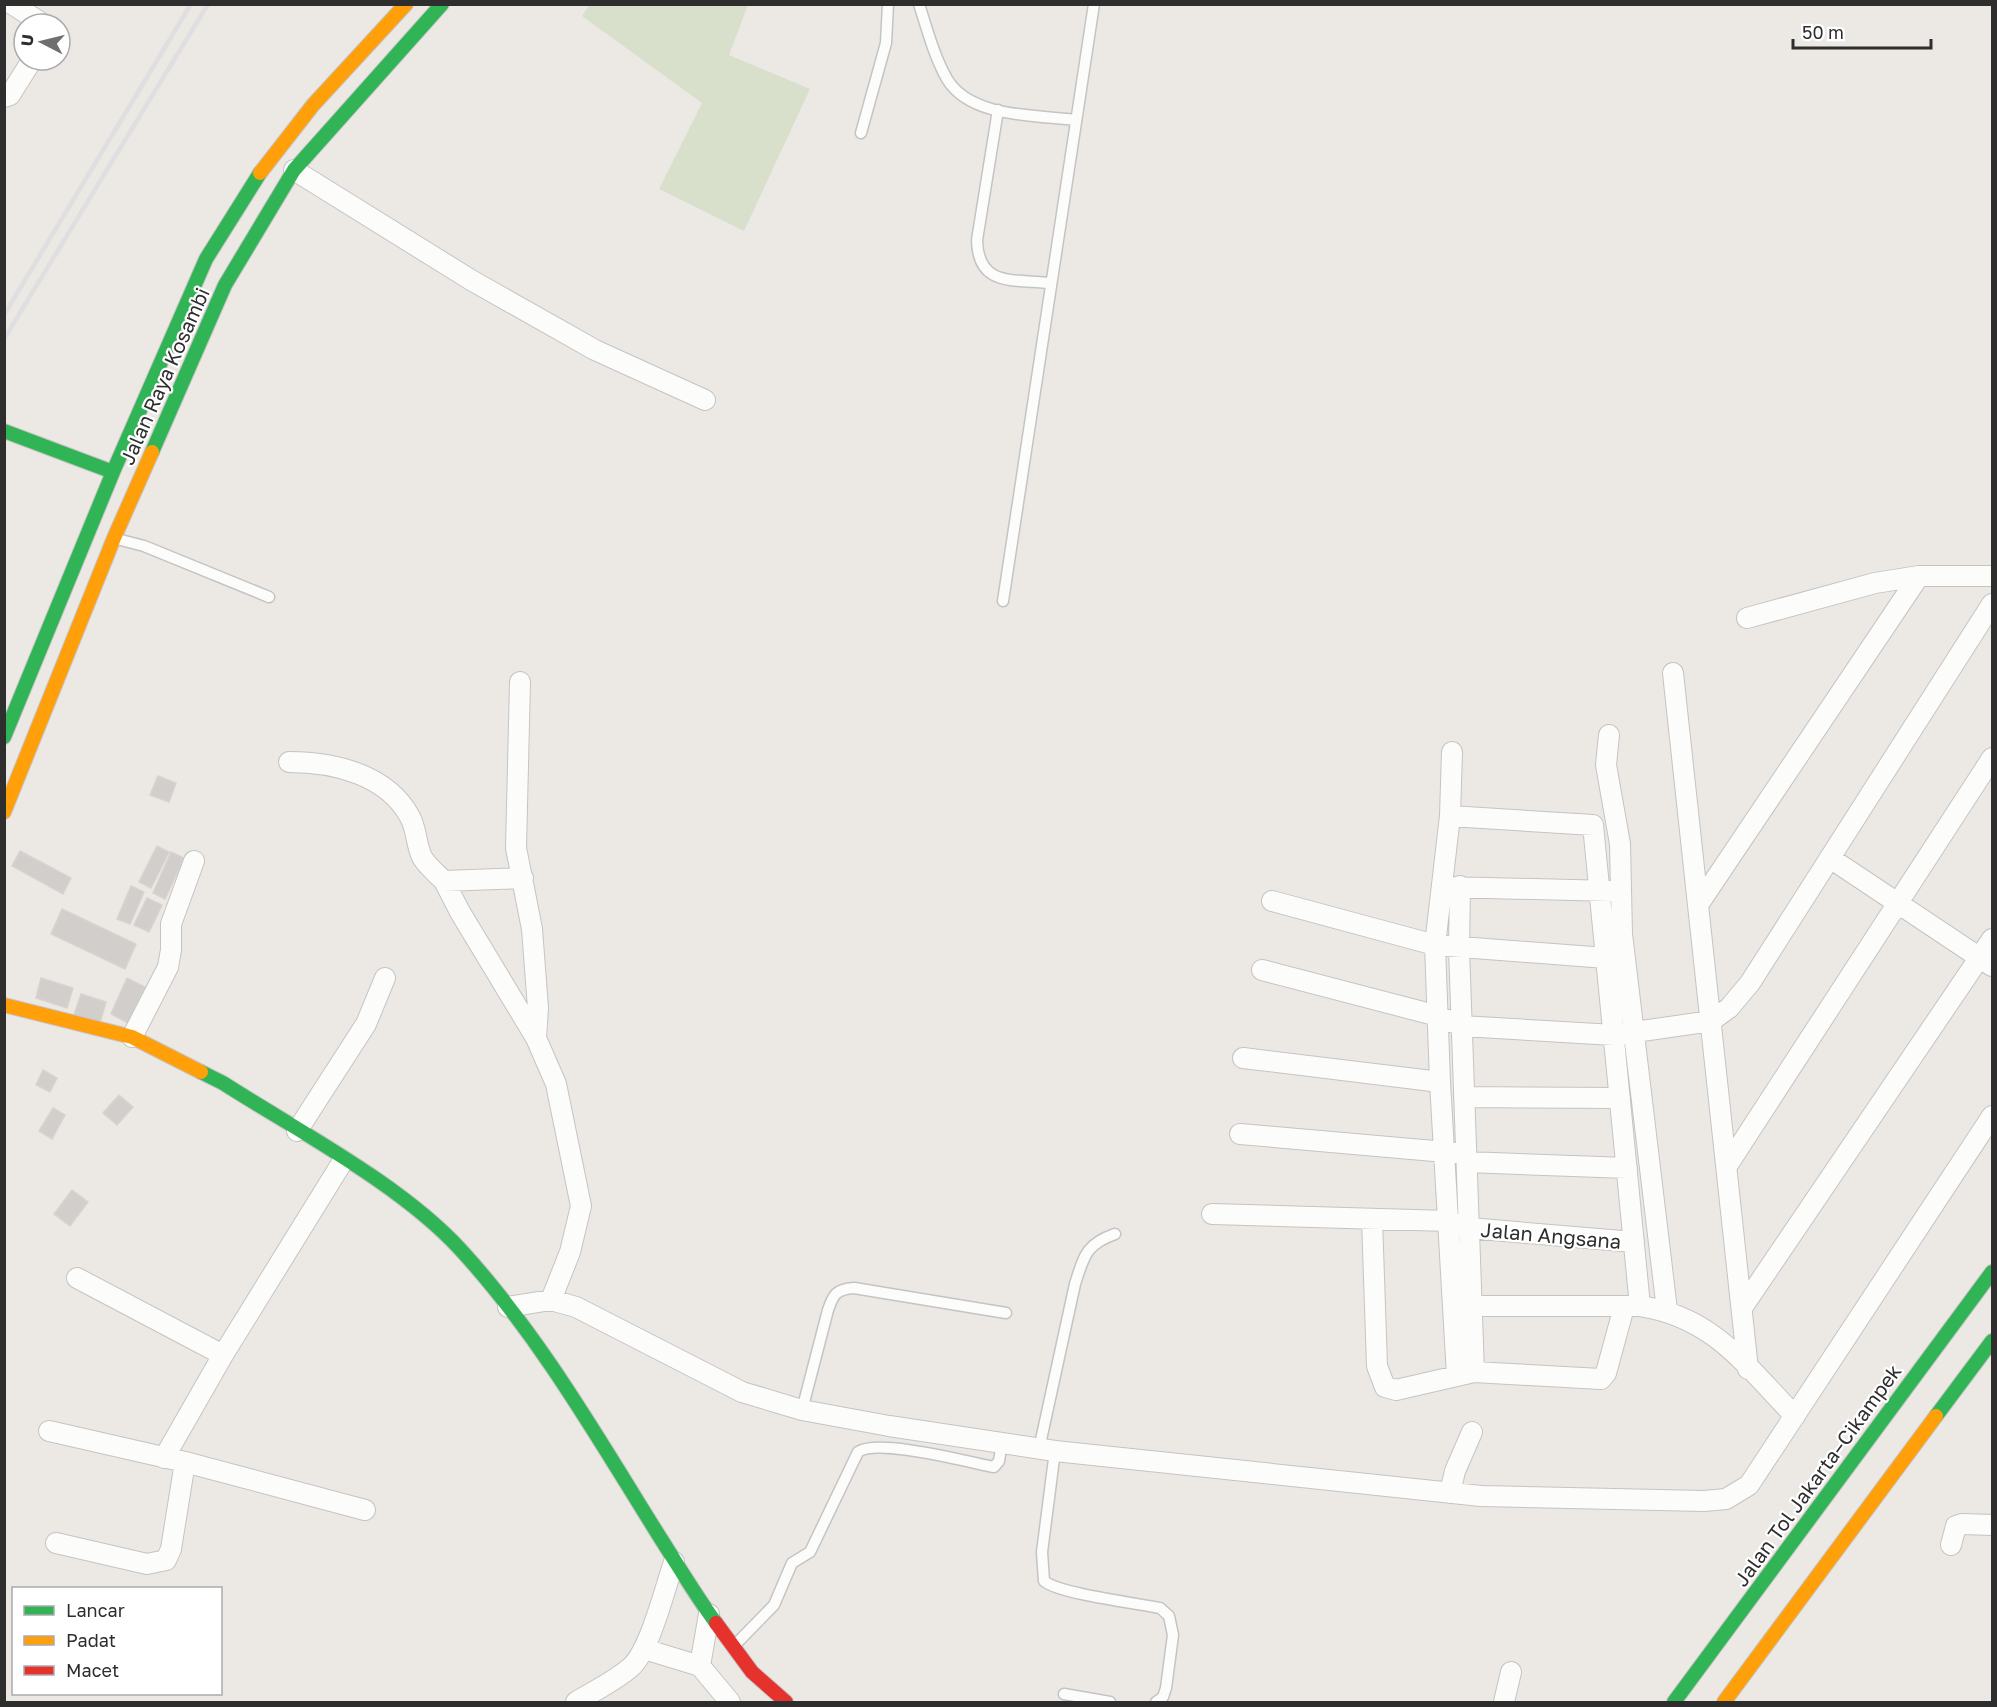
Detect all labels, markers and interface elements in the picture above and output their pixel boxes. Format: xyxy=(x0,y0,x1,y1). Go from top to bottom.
north arrow xyxy=(12,12,72,72)
scale bar xyxy=(1793,12,1931,50)
text: 50 m xyxy=(1802,21,1844,43)
text: U xyxy=(16,33,38,47)
street label: Jalan Raya Kosambi xyxy=(114,284,214,468)
street label: Jalan Angsana xyxy=(1480,1217,1622,1253)
street label: Jalan Tol Jakarta–Cikampek xyxy=(1728,1359,1906,1591)
legend xyxy=(12,1587,222,1695)
text: Lancar xyxy=(66,1599,125,1621)
text: Padat xyxy=(66,1629,116,1651)
text: Macet xyxy=(66,1659,119,1681)

